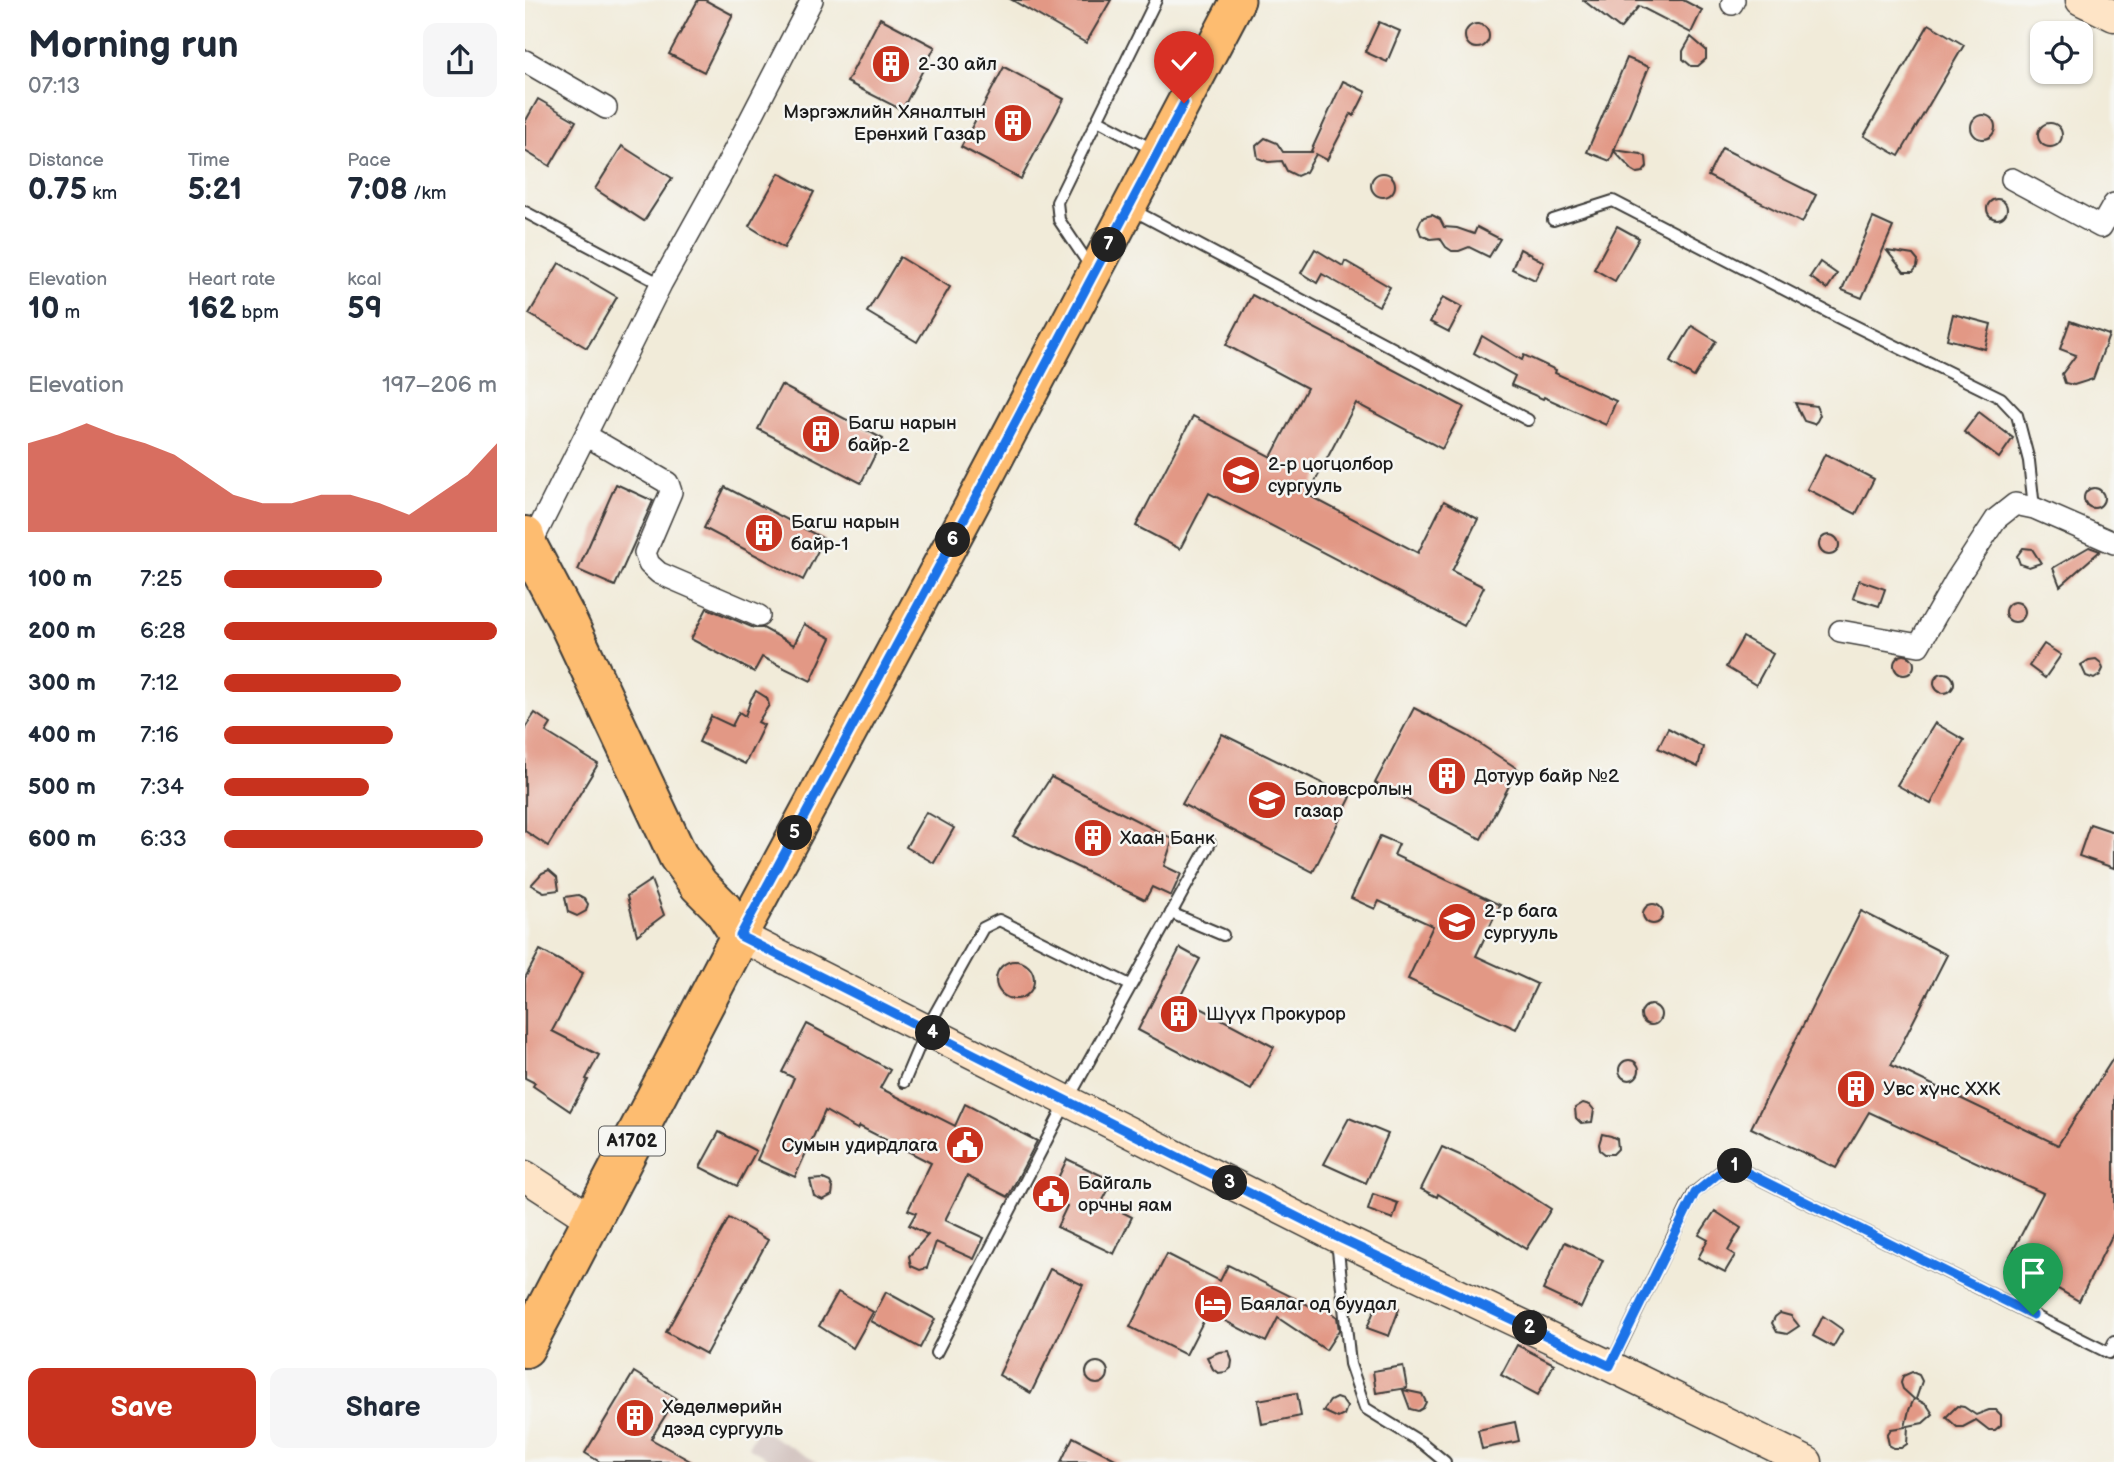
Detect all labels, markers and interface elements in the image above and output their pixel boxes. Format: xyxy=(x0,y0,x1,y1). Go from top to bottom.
map controls xyxy=(2030,21,2093,84)
button: locate xyxy=(2030,21,2093,84)
text: Morning run xyxy=(28,23,239,68)
button: share xyxy=(423,23,497,97)
pin xyxy=(1154,31,1214,103)
icon: check xyxy=(1165,42,1203,80)
building icon: 2-30 айл xyxy=(870,43,912,85)
place label: 2-30 айл xyxy=(918,53,997,76)
text: 07:13 xyxy=(28,72,81,100)
place label: Мэргэжлийн Хяналтын Ерөнхий Газар xyxy=(783,101,986,146)
building icon: Мэргэжлийн Хяналтын Ерөнхий Газар xyxy=(992,102,1034,144)
text: Distance xyxy=(28,149,104,172)
text: Time xyxy=(188,149,230,172)
text: Pace xyxy=(347,149,391,172)
text: 0.75 xyxy=(28,172,87,208)
text: 5:21 xyxy=(188,172,242,208)
text: 7:08 xyxy=(347,172,408,208)
text: km xyxy=(87,182,117,205)
text: /km xyxy=(408,182,447,205)
pin: 7 xyxy=(1091,228,1127,262)
text: 7 xyxy=(1103,233,1114,256)
text: Elevation xyxy=(28,268,107,291)
text: Heart rate xyxy=(188,268,275,291)
text: kcal xyxy=(347,268,381,291)
text: 10 xyxy=(28,291,59,327)
text: 162 xyxy=(188,291,236,327)
text: 59 xyxy=(347,291,382,327)
text: m xyxy=(59,301,80,324)
text: bpm xyxy=(236,301,279,324)
text: Elevation xyxy=(28,371,124,399)
text: 197–206 m xyxy=(382,371,497,399)
place label: Багш нарын байр-2 xyxy=(848,412,957,457)
building icon: Багш нарын байр-2 xyxy=(800,413,842,455)
place label: 2-р цогцолбор сургууль xyxy=(1268,453,1394,498)
school or university icon: 2-р цогцолбор сургууль xyxy=(1220,454,1262,496)
place label: Багш нарын байр-1 xyxy=(791,511,900,556)
building icon: Багш нарын байр-1 xyxy=(743,512,785,554)
pin: 6 xyxy=(935,522,971,558)
text: 6 xyxy=(947,528,958,551)
text: 100 m xyxy=(28,565,92,593)
text: 7:25 xyxy=(140,565,183,593)
text: 200 m xyxy=(28,617,96,645)
text: 6:28 xyxy=(140,617,186,645)
text: 300 m xyxy=(28,669,96,697)
text: 7:12 xyxy=(140,669,178,697)
text: 400 m xyxy=(28,721,96,749)
text: 7:16 xyxy=(140,721,179,749)
building icon: Дотуур байр №2 xyxy=(1426,755,1468,797)
place label: Дотуур байр №2 xyxy=(1474,765,1620,788)
text: 500 m xyxy=(28,773,96,801)
text: 7:34 xyxy=(140,773,184,801)
place label: Боловсролын газар xyxy=(1294,778,1413,823)
school or university icon: Боловсролын газар xyxy=(1246,779,1288,821)
pin: 5 xyxy=(777,816,813,850)
building icon: Хаан Банк xyxy=(1072,817,1114,859)
text: 5 xyxy=(789,821,800,844)
text: 600 m xyxy=(28,825,96,853)
text: 6:33 xyxy=(140,825,187,853)
place label: Хаан Банк xyxy=(1120,827,1215,850)
place label: 2-р бага сургууль xyxy=(1484,900,1559,945)
school or university icon: 2-р бага сургууль xyxy=(1436,901,1478,943)
building icon: Шүүх Прокурор xyxy=(1158,993,1200,1035)
place label: Шүүх Прокурор xyxy=(1206,1003,1346,1026)
pin: 4 xyxy=(915,1016,951,1050)
text: 4 xyxy=(927,1021,938,1044)
building icon: Увс хүнс ХХК xyxy=(1835,1068,1877,1110)
place label: Увс хүнс ХХК xyxy=(1883,1078,2001,1101)
public building icon: Сумын удирдлага xyxy=(944,1124,986,1166)
road number: A1702 xyxy=(599,1126,665,1156)
place label: Сумын удирдлага xyxy=(781,1134,938,1157)
pin: 1 xyxy=(1717,1148,1753,1184)
text: 1 xyxy=(1731,1154,1739,1177)
pin: 3 xyxy=(1213,1166,1247,1200)
text: 3 xyxy=(1224,1171,1235,1194)
place label: Байгаль орчны яам xyxy=(1078,1172,1172,1217)
public building icon: Байгаль орчны яам xyxy=(1030,1173,1072,1215)
pin xyxy=(2003,1243,2063,1315)
icon: arrive xyxy=(2014,1254,2052,1292)
hotel icon: Баялаг од буудал xyxy=(1192,1283,1234,1325)
place label: Баялаг од буудал xyxy=(1240,1293,1397,1316)
pin: 2 xyxy=(1513,1310,1548,1346)
text: 2 xyxy=(1524,1316,1535,1339)
button: Save xyxy=(28,1368,256,1448)
button: Share xyxy=(270,1368,497,1448)
place label: Хөдөлмөрийн дээд сургууль xyxy=(662,1396,784,1441)
building icon: Хөдөлмөрийн дээд сургууль xyxy=(614,1397,656,1439)

